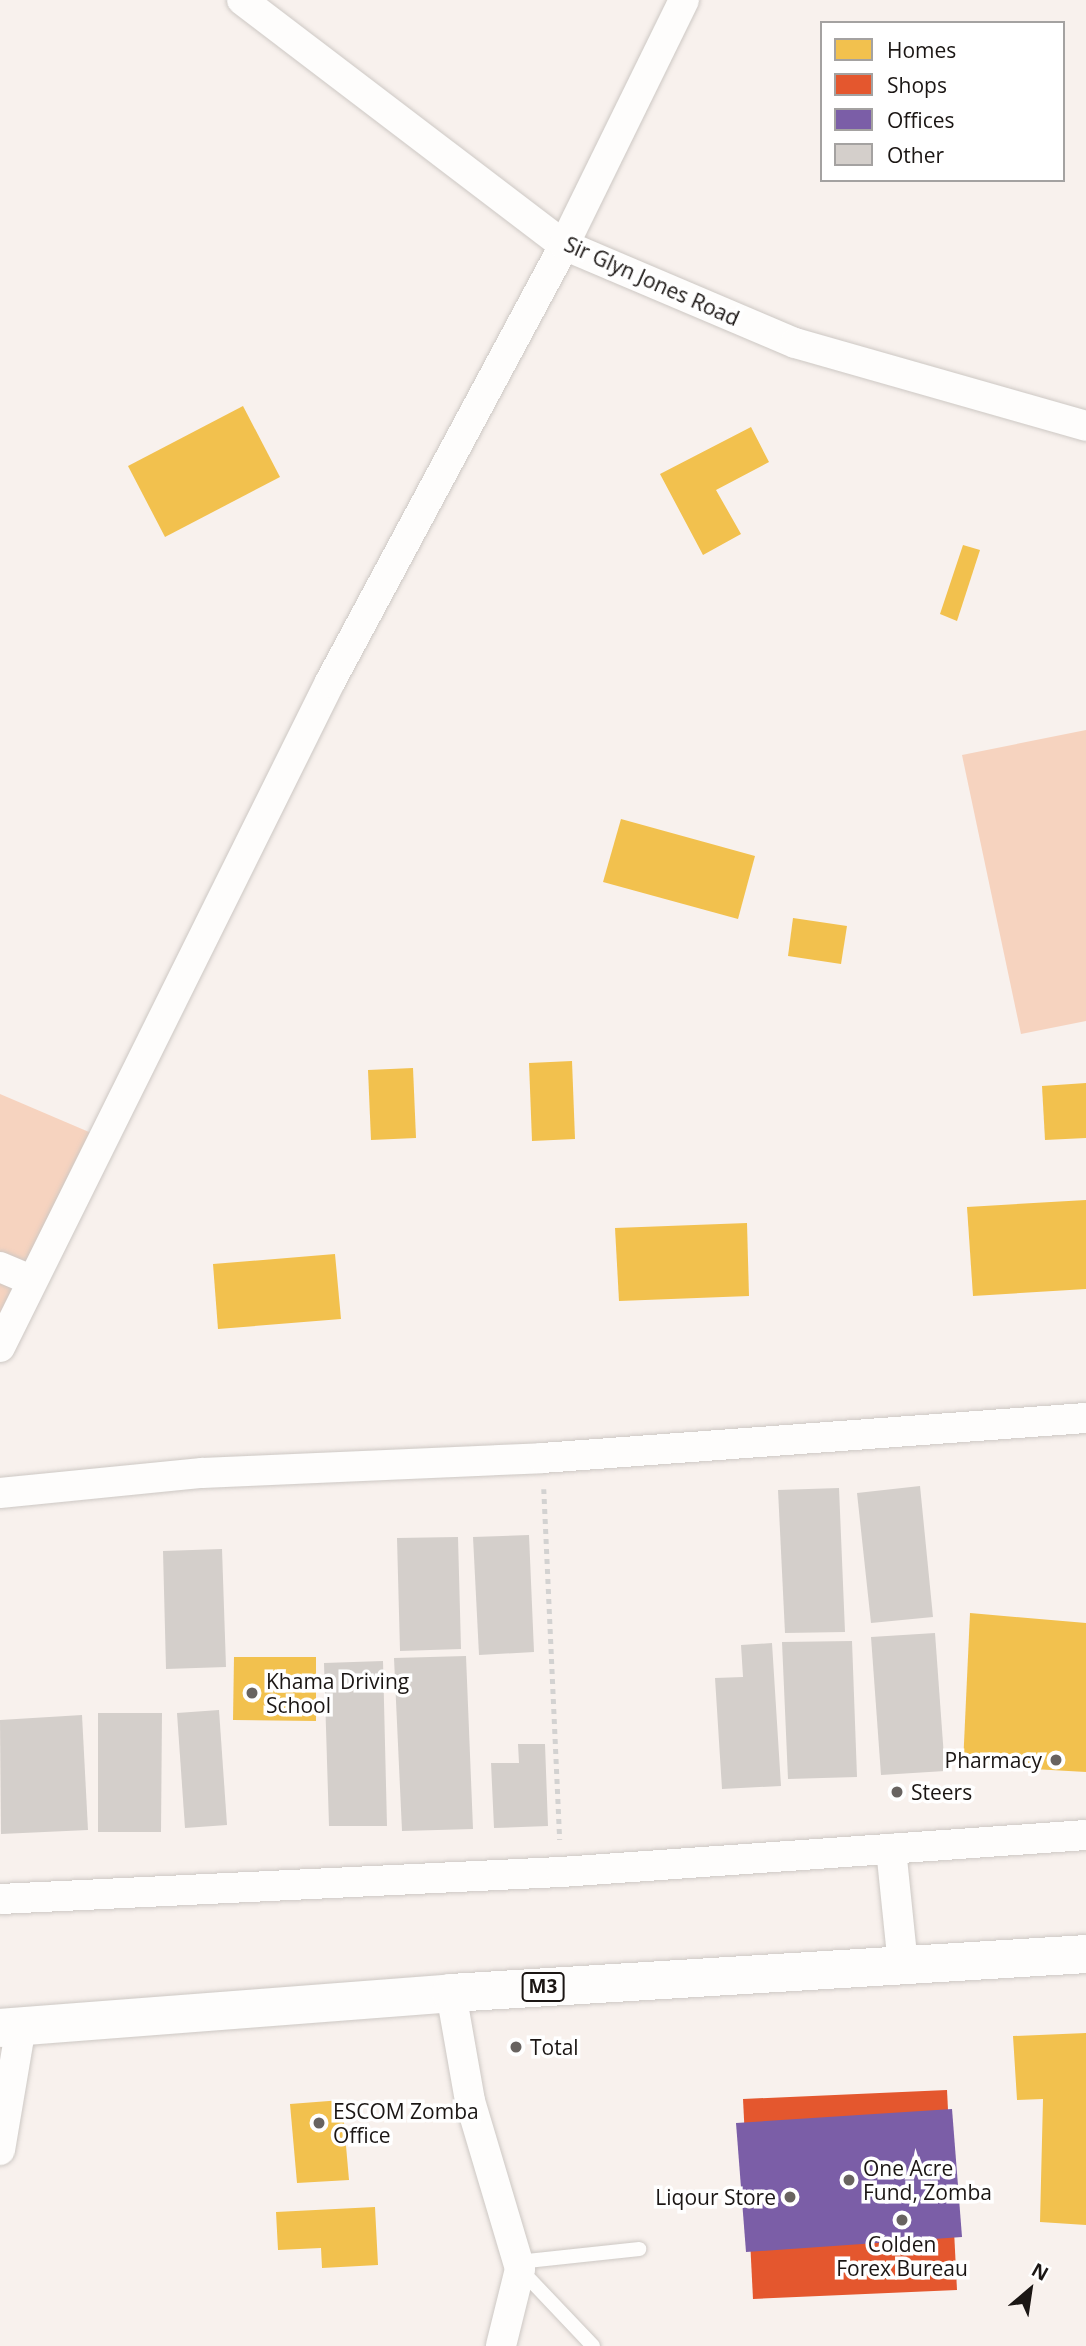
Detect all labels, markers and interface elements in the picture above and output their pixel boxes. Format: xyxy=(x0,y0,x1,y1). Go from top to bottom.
legend xyxy=(820,21,1065,182)
text: Homes xyxy=(887,36,956,64)
text: Shops xyxy=(887,71,947,99)
text: Offices xyxy=(887,106,955,134)
text: Other xyxy=(887,141,944,169)
street label: Sir Glyn Jones Road xyxy=(561,231,743,331)
place label: Khama Driving School xyxy=(266,1668,409,1718)
marker: Khama Driving School xyxy=(244,1685,260,1701)
place label: Pharmacy xyxy=(945,1747,1042,1773)
marker: Pharmacy xyxy=(1048,1752,1064,1768)
place label: Steers xyxy=(911,1779,972,1805)
marker: Steers xyxy=(889,1784,905,1800)
road number: M3 xyxy=(520,1971,566,2002)
place label: Total xyxy=(530,2034,579,2060)
marker: Total xyxy=(508,2039,524,2055)
place label: ESCOM Zomba Office xyxy=(333,2098,479,2148)
marker: ESCOM Zomba Office xyxy=(311,2115,327,2131)
place label: One Acre Fund, Zomba xyxy=(863,2155,992,2205)
marker: One Acre Fund, Zomba xyxy=(841,2172,857,2188)
place label: Liqour Store xyxy=(655,2184,776,2210)
marker: Liqour Store xyxy=(782,2189,798,2205)
marker: Colden Forex Bureau xyxy=(894,2212,910,2228)
place label: Colden Forex Bureau xyxy=(836,2231,968,2281)
north arrow xyxy=(995,2255,1065,2325)
text: N xyxy=(1027,2257,1053,2287)

